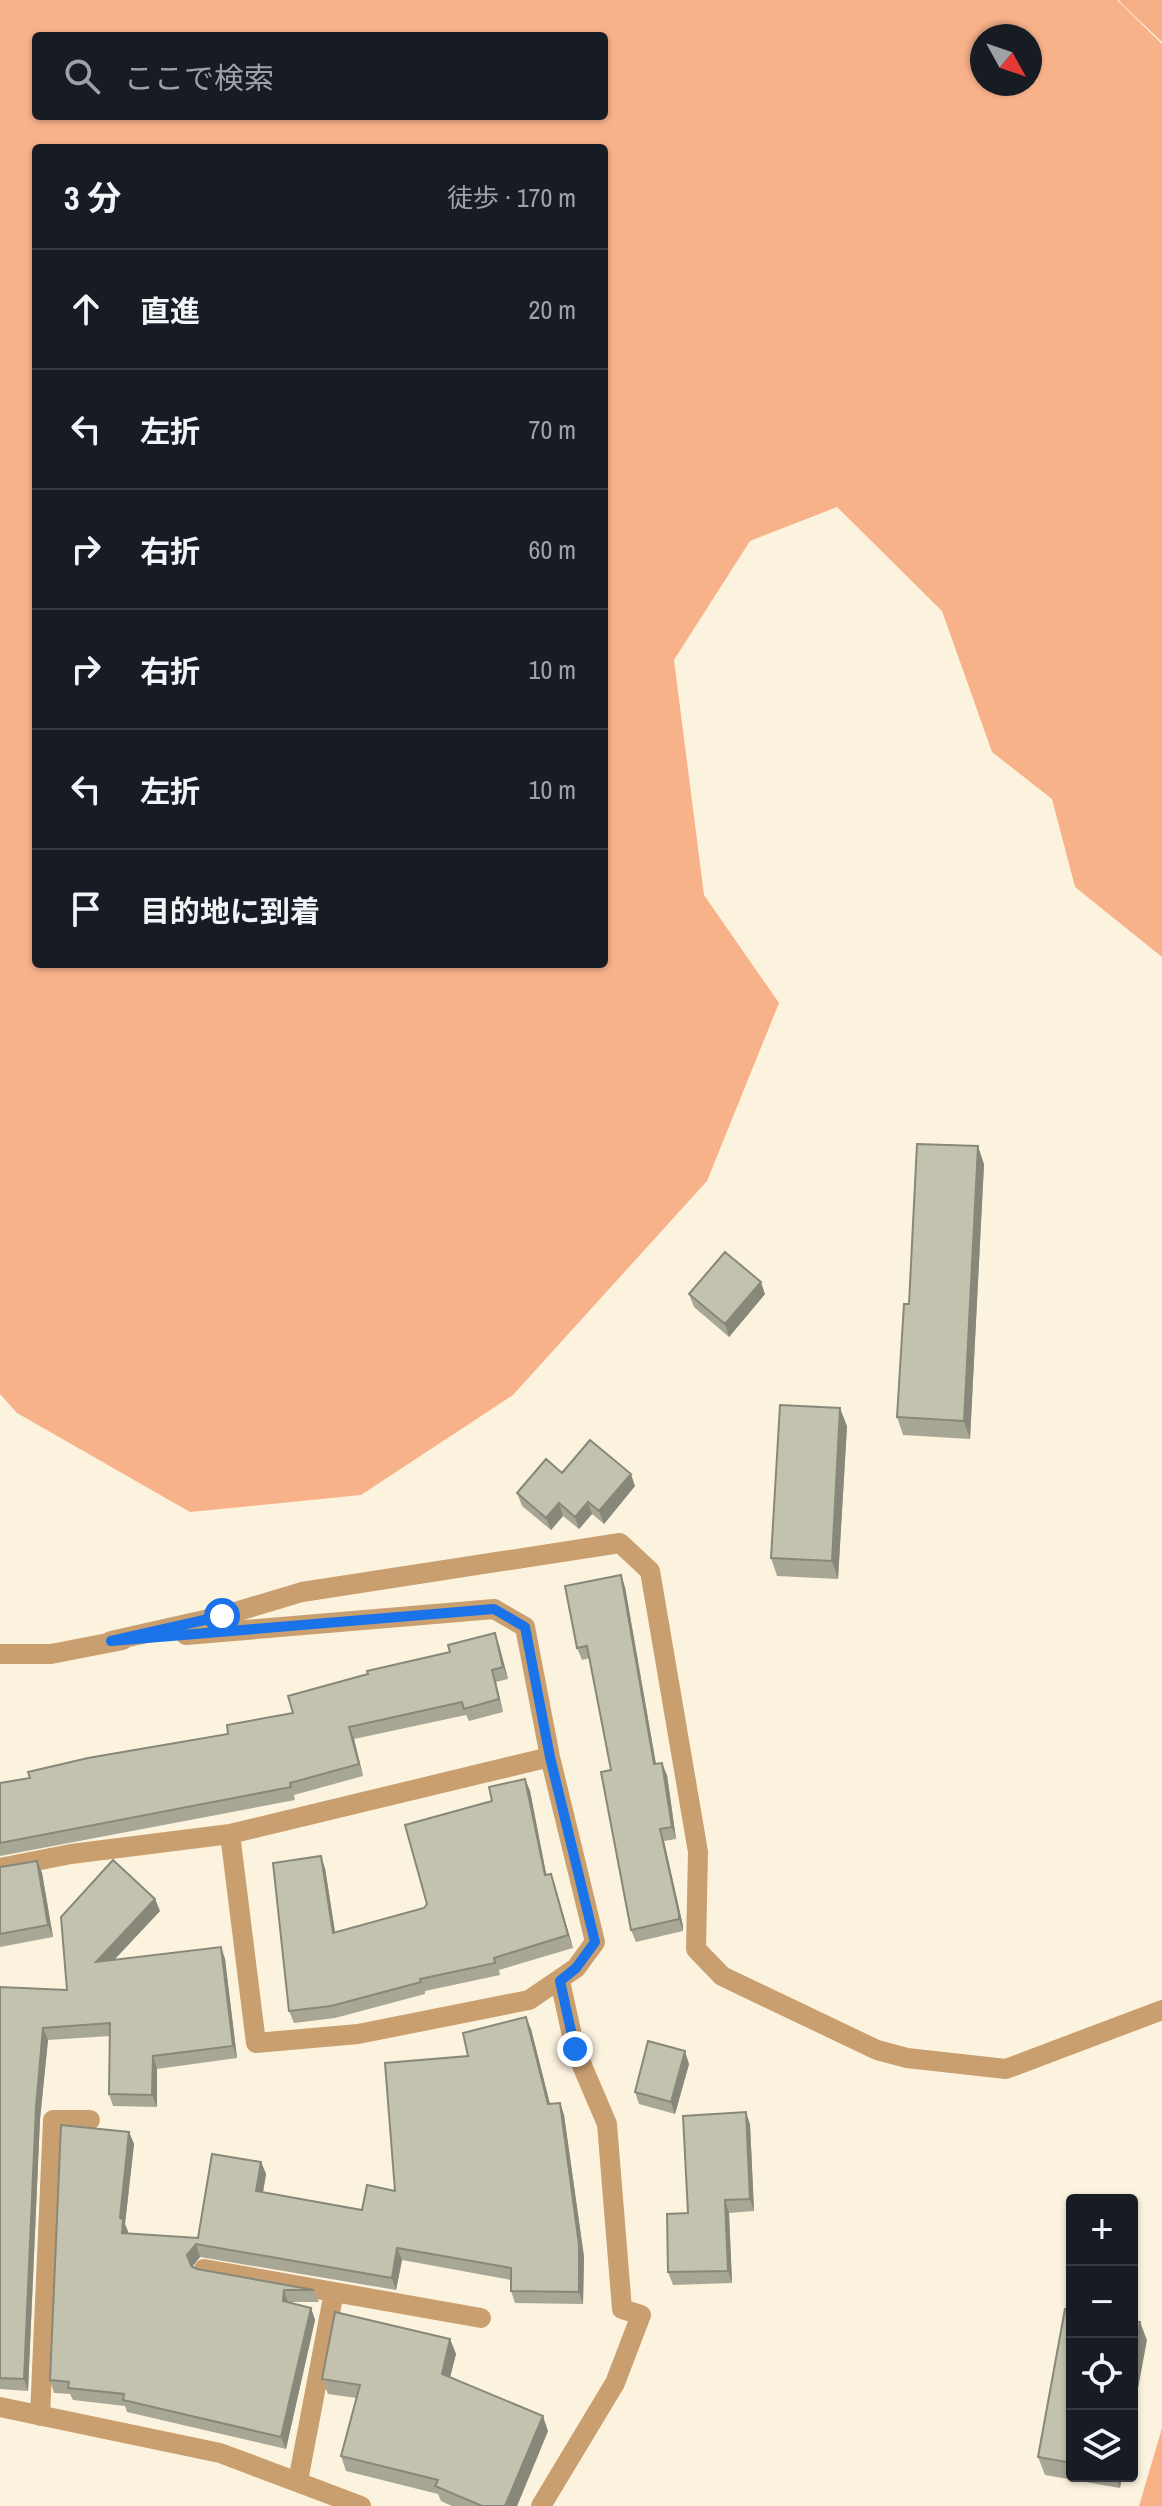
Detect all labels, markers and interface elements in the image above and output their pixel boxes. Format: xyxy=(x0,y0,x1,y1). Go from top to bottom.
north arrow xyxy=(970,24,1042,96)
search box xyxy=(32,32,608,120)
icon: search xyxy=(60,54,104,98)
text: ここで検索 xyxy=(124,58,274,98)
text: 3 分 xyxy=(64,175,121,221)
text: 徒歩 · 170 m xyxy=(447,180,576,215)
icon: ahead xyxy=(64,287,108,331)
text: 直進 xyxy=(140,291,200,331)
text: 20 m xyxy=(529,292,576,327)
icon: left xyxy=(64,407,108,451)
text: 左折 xyxy=(140,411,200,451)
text: 70 m xyxy=(529,412,576,447)
icon: right xyxy=(64,527,108,571)
text: 右折 xyxy=(140,531,200,571)
text: 60 m xyxy=(529,532,576,567)
icon: right xyxy=(64,647,108,691)
text: 右折 xyxy=(140,651,200,691)
text: 10 m xyxy=(529,652,576,687)
icon: left xyxy=(64,767,108,811)
text: 左折 xyxy=(140,771,200,811)
text: 10 m xyxy=(529,772,576,807)
icon: arrive xyxy=(64,887,108,931)
text: 目的地に到着 xyxy=(140,891,320,931)
route start xyxy=(204,1598,240,1634)
route end xyxy=(557,2031,593,2067)
map controls xyxy=(1066,2194,1138,2482)
button: + xyxy=(1066,2194,1138,2266)
button: − xyxy=(1066,2266,1138,2338)
button: locate xyxy=(1066,2338,1138,2410)
button: layers xyxy=(1066,2410,1138,2482)

